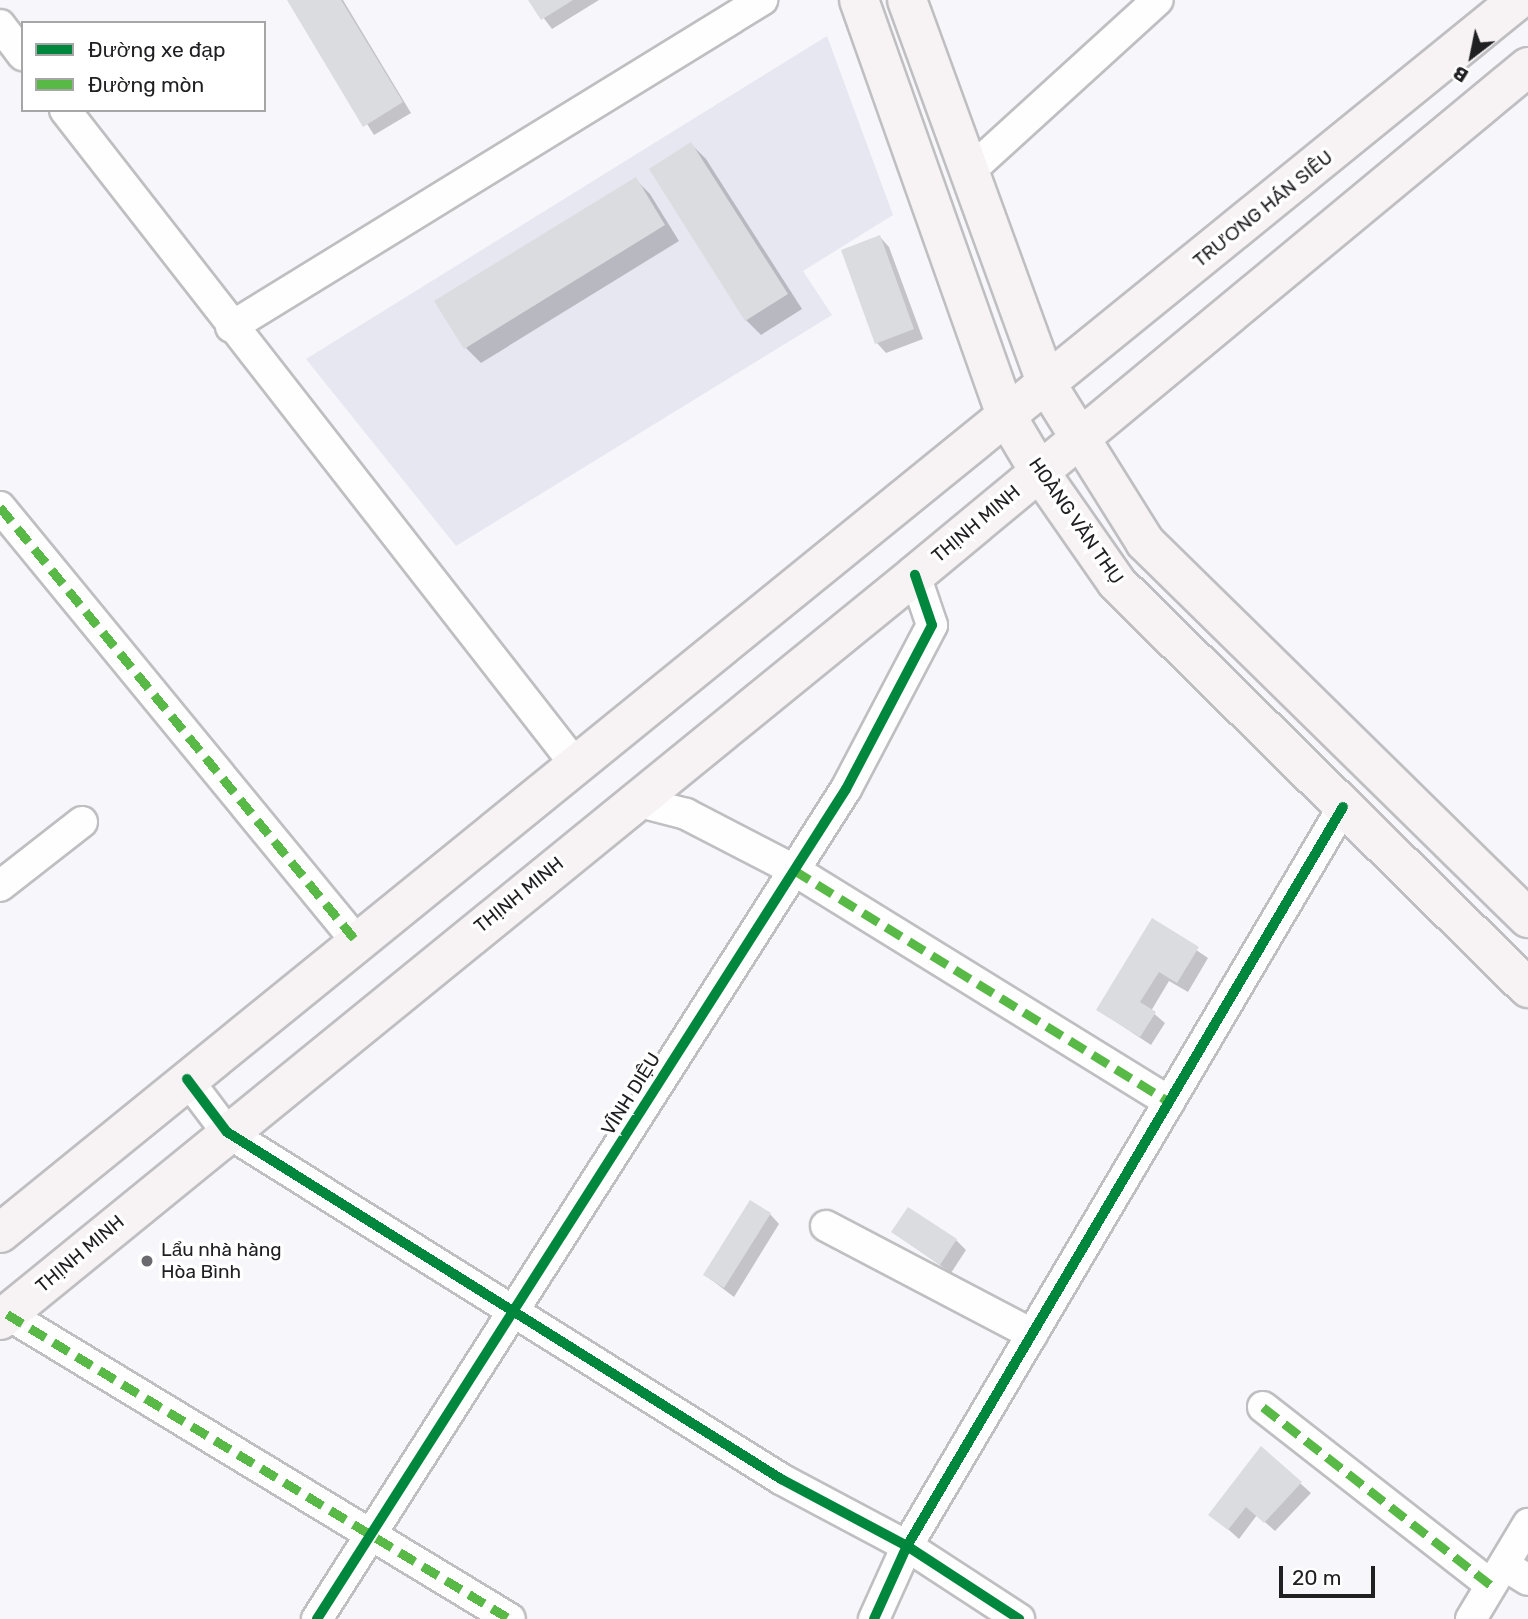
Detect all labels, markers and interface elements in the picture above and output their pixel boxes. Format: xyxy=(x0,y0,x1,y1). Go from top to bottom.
legend xyxy=(21,21,266,112)
north arrow xyxy=(1437,21,1507,91)
text: Đường xe đạp xyxy=(88,37,226,62)
text: B xyxy=(1449,61,1472,88)
text: Đường mòn xyxy=(88,72,204,97)
street label: TRƯƠNG HÁN SIÊU xyxy=(1189,146,1337,272)
street label: HOÀNG VĂN THỤ xyxy=(1024,453,1128,589)
street label: THỊNH MINH xyxy=(927,480,1025,568)
street label: THỊNH MINH xyxy=(470,852,568,938)
street label: VĨNH DIỆU xyxy=(597,1048,665,1140)
street label: THỊNH MINH xyxy=(31,1210,129,1298)
place label: Lẩu nhà hàng Hòa Bình xyxy=(161,1239,282,1283)
marker: Lẩu nhà hàng Hòa Bình xyxy=(139,1253,155,1269)
scale bar xyxy=(1283,1552,1379,1596)
text: 20 m xyxy=(1292,1565,1341,1590)

